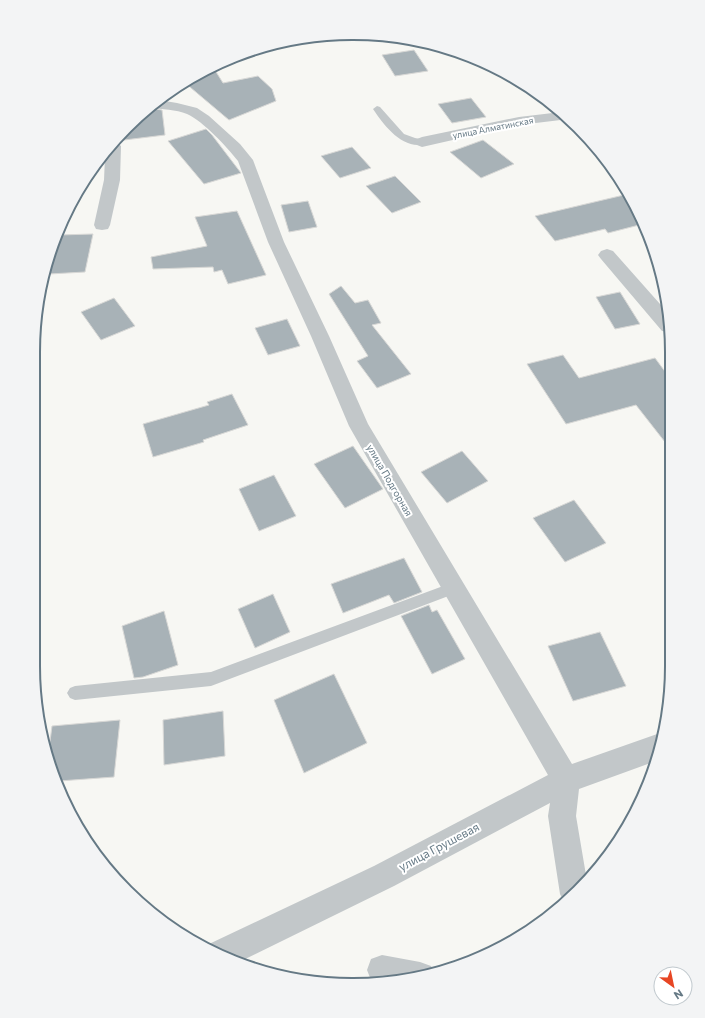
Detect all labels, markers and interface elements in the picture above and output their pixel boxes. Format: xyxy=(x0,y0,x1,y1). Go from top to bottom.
street label: улица Алматинская xyxy=(452,114,534,141)
street label: улица Подгорная xyxy=(365,442,415,518)
street label: улица Грушевая xyxy=(396,819,481,873)
north arrow xyxy=(653,966,693,1006)
text: N xyxy=(672,987,686,1003)

